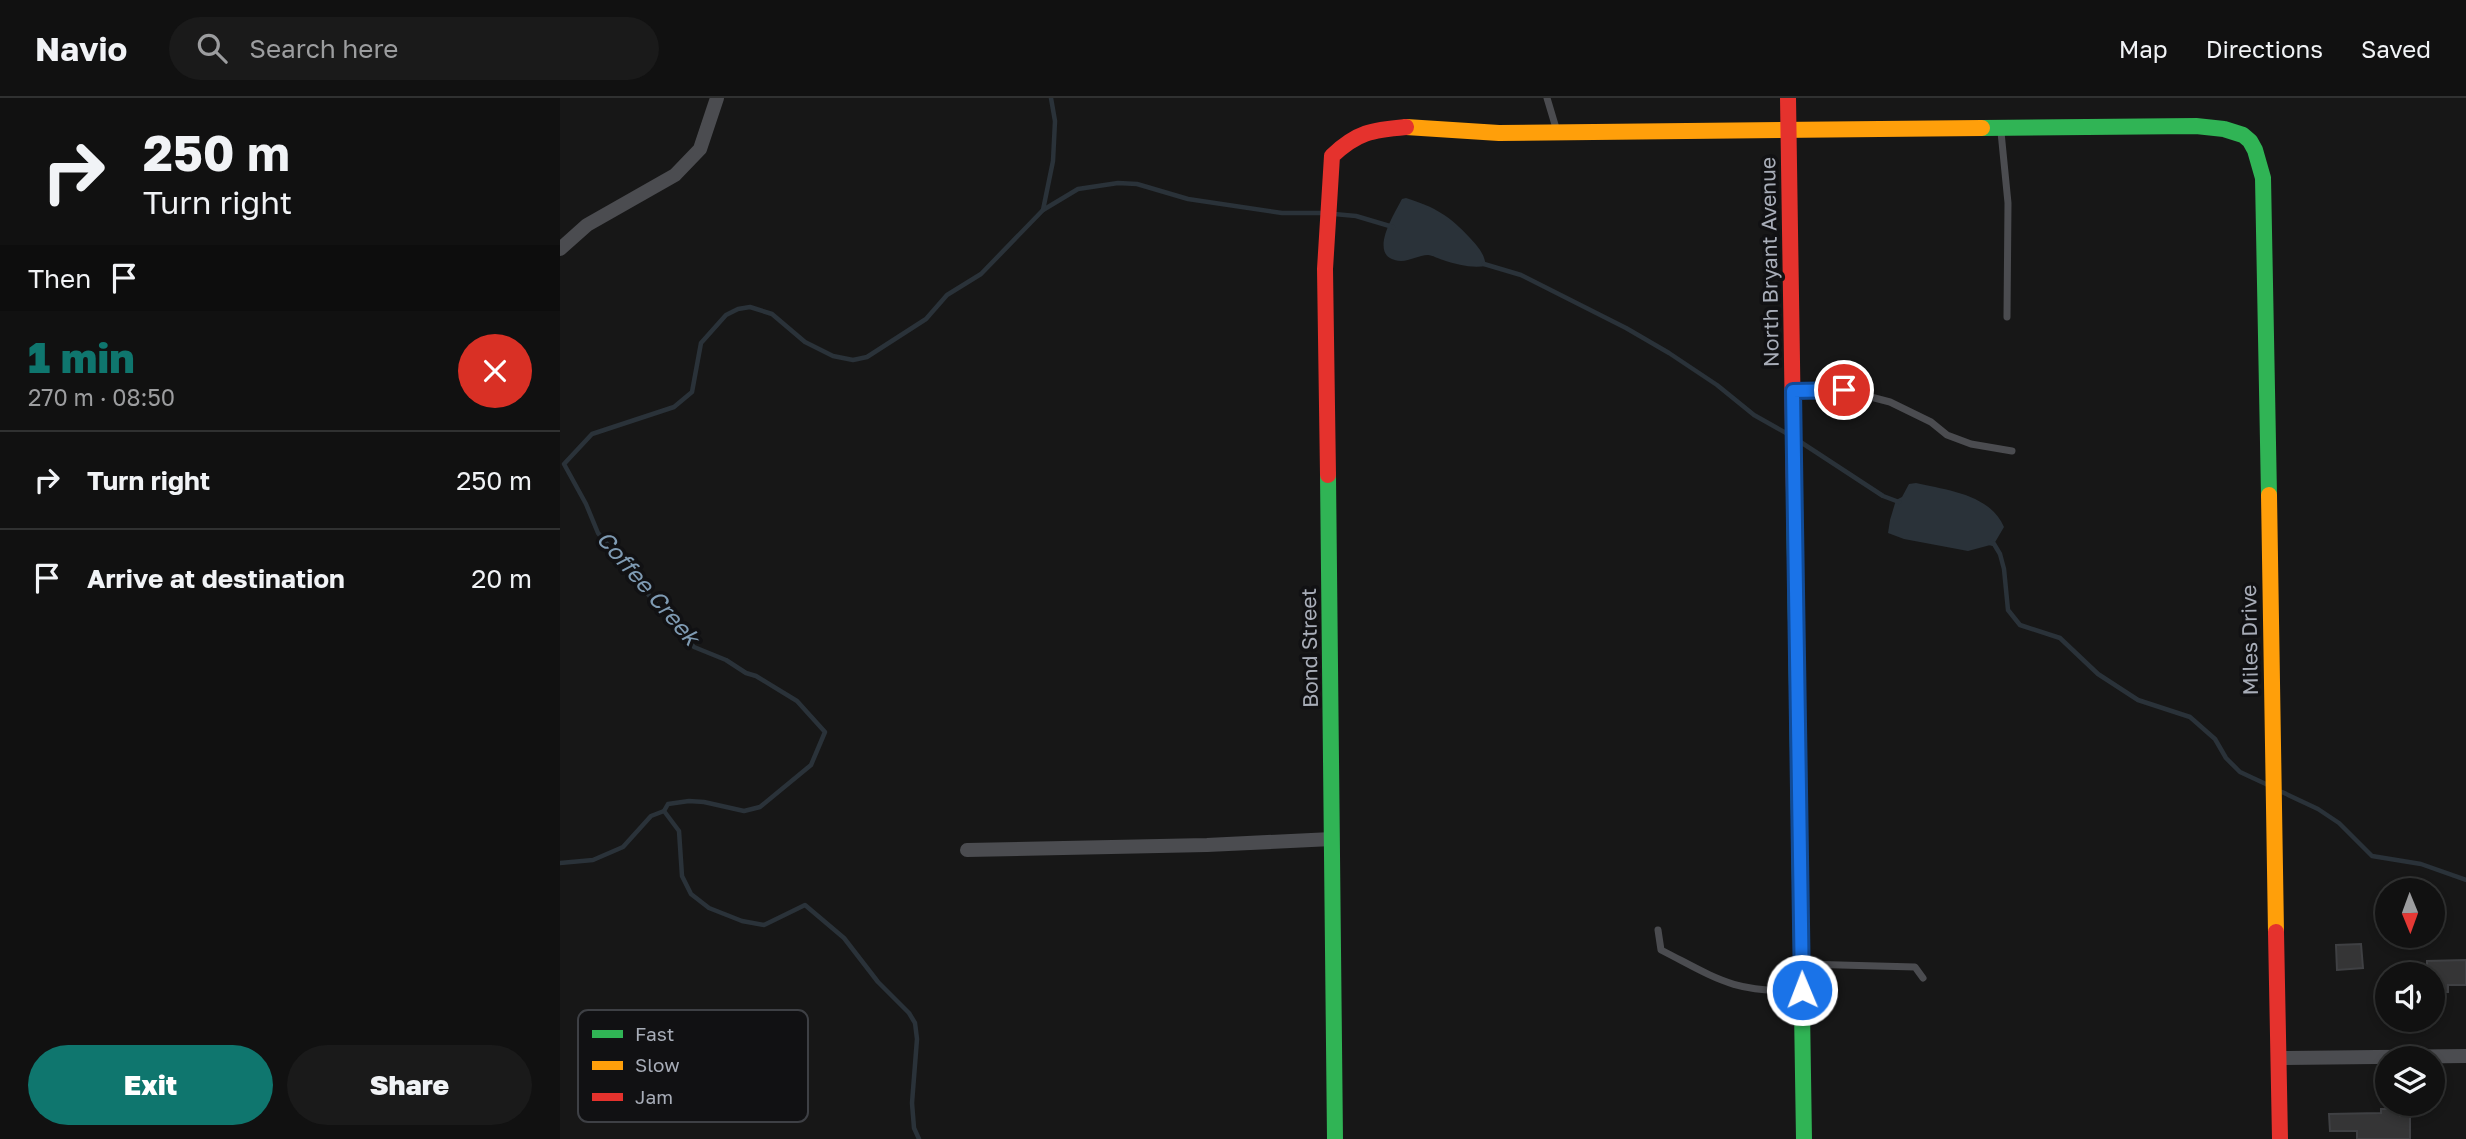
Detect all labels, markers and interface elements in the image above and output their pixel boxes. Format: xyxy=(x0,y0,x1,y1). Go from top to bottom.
search box xyxy=(169,17,659,80)
text: Navio xyxy=(35,29,127,68)
icon: search xyxy=(193,29,231,67)
text: Search here xyxy=(249,33,398,64)
text: Map xyxy=(2119,34,2168,63)
text: Directions xyxy=(2206,34,2323,63)
text: Saved xyxy=(2361,34,2431,63)
text: 250 m xyxy=(143,123,290,182)
icon: right xyxy=(28,126,119,217)
street label: North Bryant Avenue xyxy=(1754,157,1784,367)
text: Turn right xyxy=(143,183,292,221)
icon: arrive xyxy=(105,259,143,297)
text: Then xyxy=(28,263,91,294)
text: 1 min xyxy=(28,332,135,382)
button: close xyxy=(458,334,532,408)
pin xyxy=(1814,360,1874,420)
icon: arrive xyxy=(1825,371,1863,409)
text: 270 m · 08:50 xyxy=(28,383,175,411)
icon: right xyxy=(28,461,66,499)
text: Turn right xyxy=(87,465,210,496)
text: 250 m xyxy=(456,465,532,496)
water label: Coffee Creek xyxy=(591,524,707,652)
icon: arrive xyxy=(28,559,66,597)
text: Arrive at destination xyxy=(87,563,345,594)
text: 20 m xyxy=(471,563,532,594)
street label: Miles Drive xyxy=(2235,584,2263,696)
street label: Bond Street xyxy=(1295,588,1323,708)
north arrow xyxy=(2375,878,2445,948)
map controls xyxy=(2375,878,2445,1116)
position arrow xyxy=(1765,953,1839,1027)
button: sound xyxy=(2375,962,2445,1032)
legend xyxy=(578,1010,808,1122)
text: Fast xyxy=(635,1022,674,1045)
button: Exit xyxy=(28,1045,273,1125)
button: Share xyxy=(287,1045,532,1125)
button: layers xyxy=(2375,1046,2445,1116)
text: Slow xyxy=(635,1053,680,1076)
text: Jam xyxy=(635,1085,673,1108)

